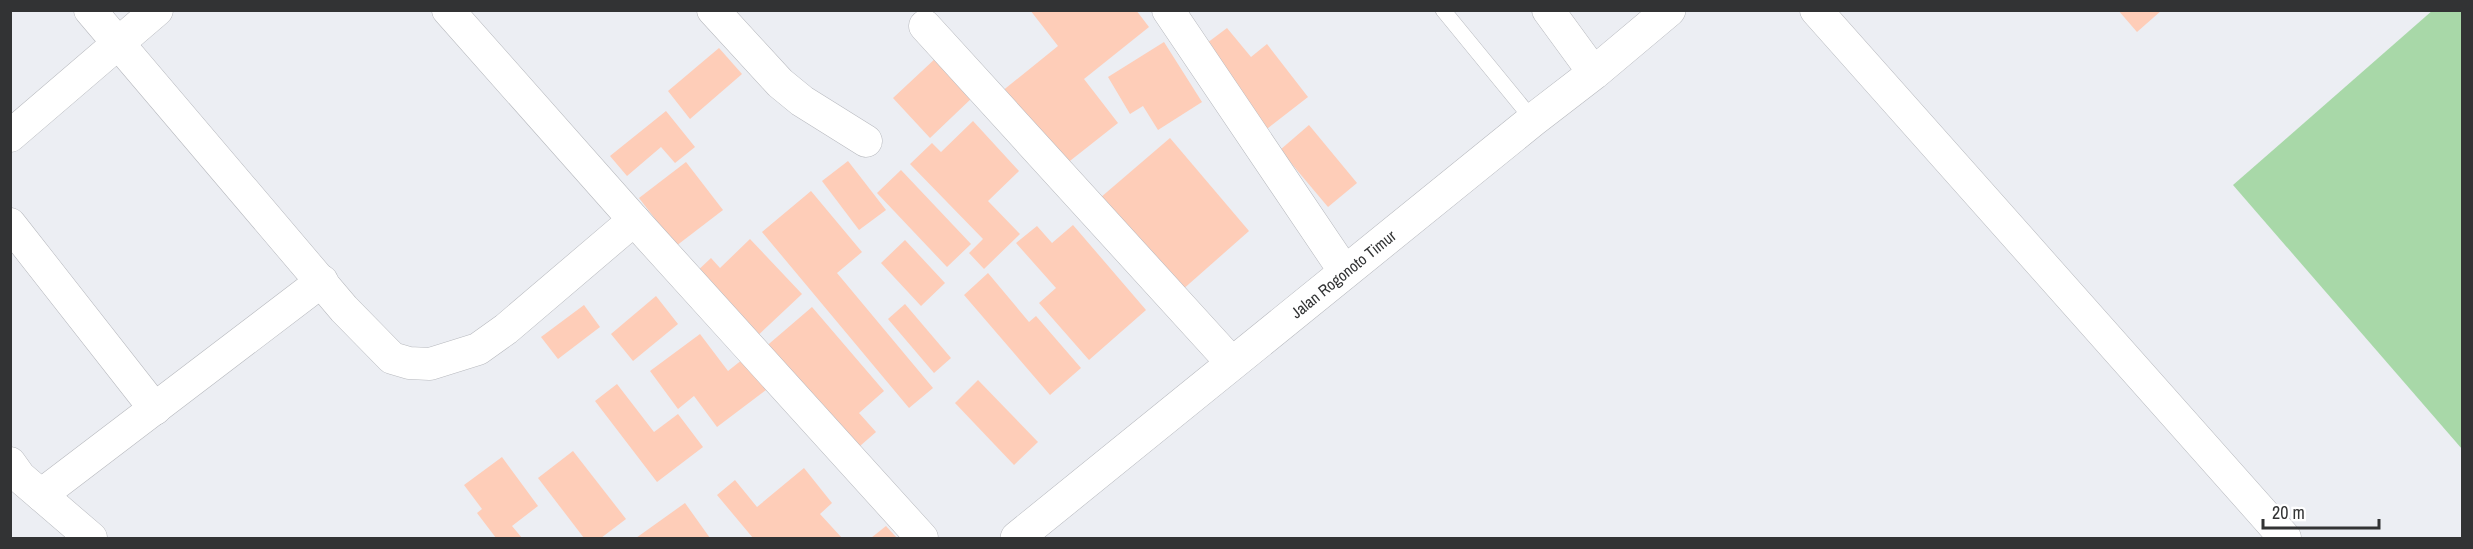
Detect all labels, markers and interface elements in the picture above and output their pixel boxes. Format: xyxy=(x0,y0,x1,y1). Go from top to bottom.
street label: Jalan Rogonoto Timur xyxy=(1286,224,1401,323)
scale bar xyxy=(2263,492,2378,530)
text: 20 m xyxy=(2272,500,2305,525)

